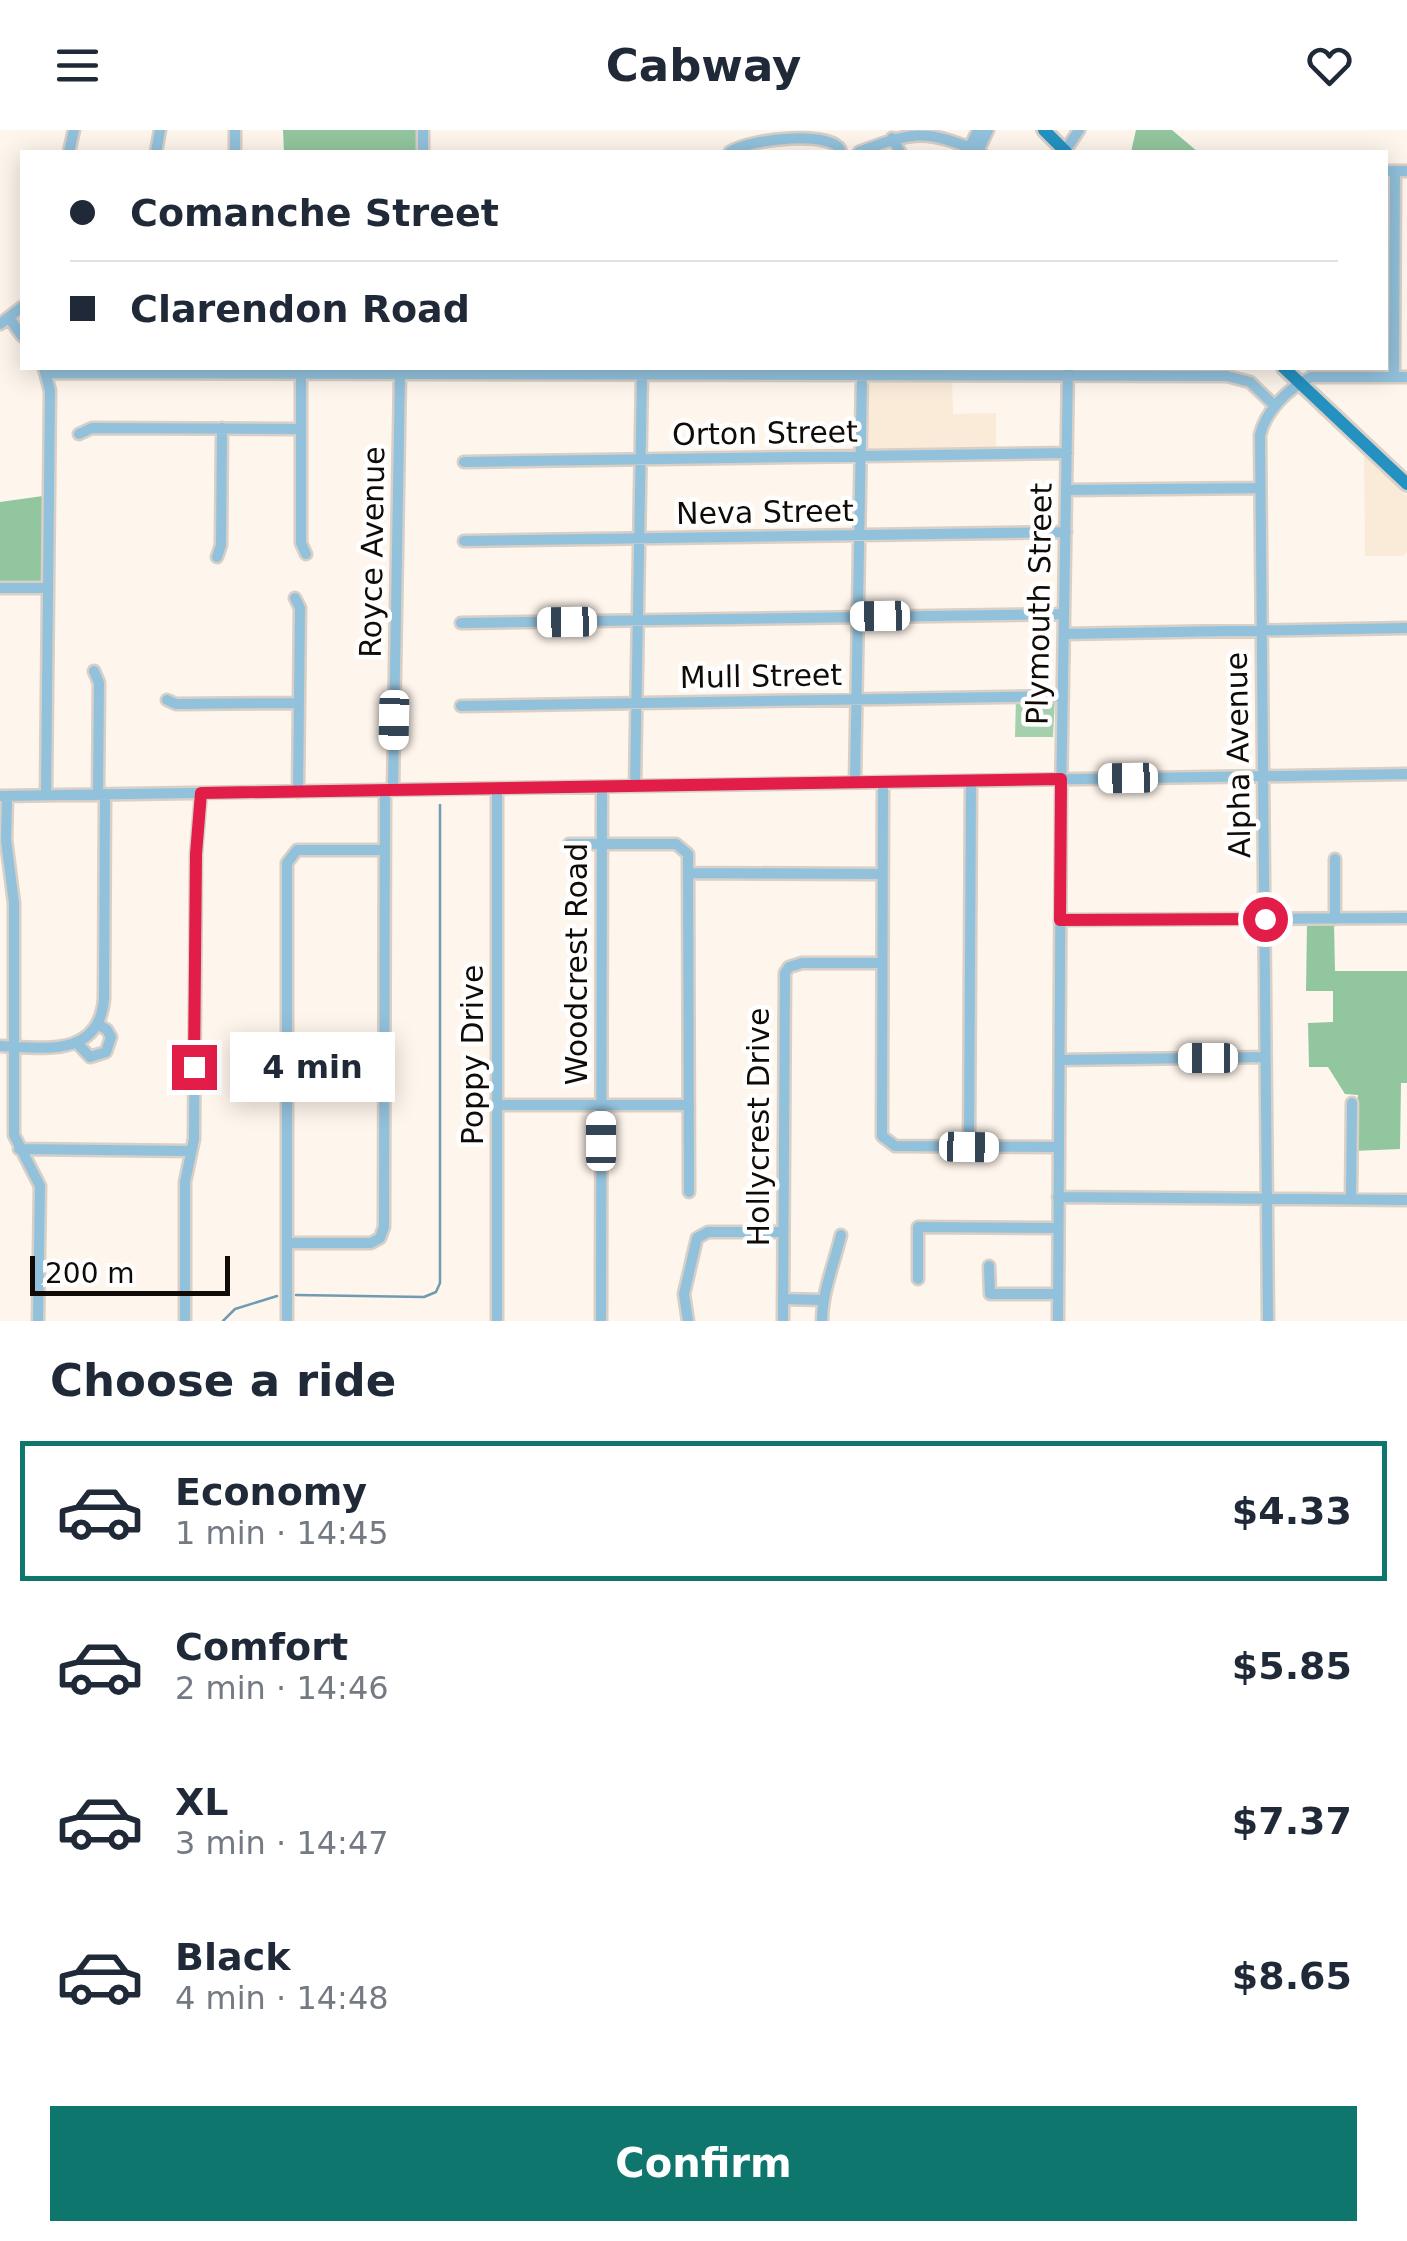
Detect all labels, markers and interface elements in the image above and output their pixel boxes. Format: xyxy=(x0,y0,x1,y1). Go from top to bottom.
icon: menu xyxy=(50,38,105,93)
icon: heart xyxy=(1302,38,1357,93)
text: Cabway xyxy=(606,39,801,92)
text: Comanche Street xyxy=(130,191,499,235)
text: Clarendon Road xyxy=(130,287,470,331)
street label: Orton Street xyxy=(672,414,858,452)
street label: Royce Avenue xyxy=(353,446,391,658)
street label: Plymouth Street xyxy=(1019,482,1059,725)
street label: Neva Street xyxy=(676,493,854,531)
car xyxy=(850,600,910,632)
car xyxy=(537,606,597,638)
street label: Alpha Avenue xyxy=(1219,652,1257,858)
street label: Mull Street xyxy=(680,657,843,695)
car xyxy=(378,690,410,750)
car xyxy=(1098,762,1158,794)
street label: Woodcrest Road xyxy=(559,843,594,1085)
route start xyxy=(1243,897,1288,942)
street label: Poppy Drive xyxy=(455,965,490,1145)
street label: Hollycrest Drive xyxy=(741,1008,776,1246)
callout: 4 min xyxy=(229,1032,394,1102)
car xyxy=(1178,1043,1238,1073)
route end xyxy=(172,1045,217,1090)
text: 4 min xyxy=(262,1048,363,1086)
car xyxy=(586,1111,616,1171)
car xyxy=(939,1131,999,1163)
scale bar xyxy=(30,1251,230,1296)
text: 200 m xyxy=(45,1257,135,1290)
text: Choose a ride xyxy=(50,1354,396,1407)
icon: car xyxy=(55,1466,145,1556)
text: Economy xyxy=(175,1470,367,1514)
text: $4.33 xyxy=(1232,1489,1352,1533)
text: 1 min · 14:45 xyxy=(175,1514,389,1552)
icon: car xyxy=(55,1621,145,1711)
text: Comfort xyxy=(175,1625,348,1669)
text: $5.85 xyxy=(1232,1644,1352,1688)
text: 2 min · 14:46 xyxy=(175,1669,389,1707)
icon: car xyxy=(55,1776,145,1866)
text: XL xyxy=(175,1780,229,1824)
text: $7.37 xyxy=(1232,1799,1352,1843)
text: 3 min · 14:47 xyxy=(175,1824,389,1862)
icon: car xyxy=(55,1931,145,2021)
text: Black xyxy=(175,1935,290,1979)
text: $8.65 xyxy=(1232,1954,1352,1998)
text: 4 min · 14:48 xyxy=(175,1979,389,2017)
button: Confirm xyxy=(50,2106,1357,2221)

